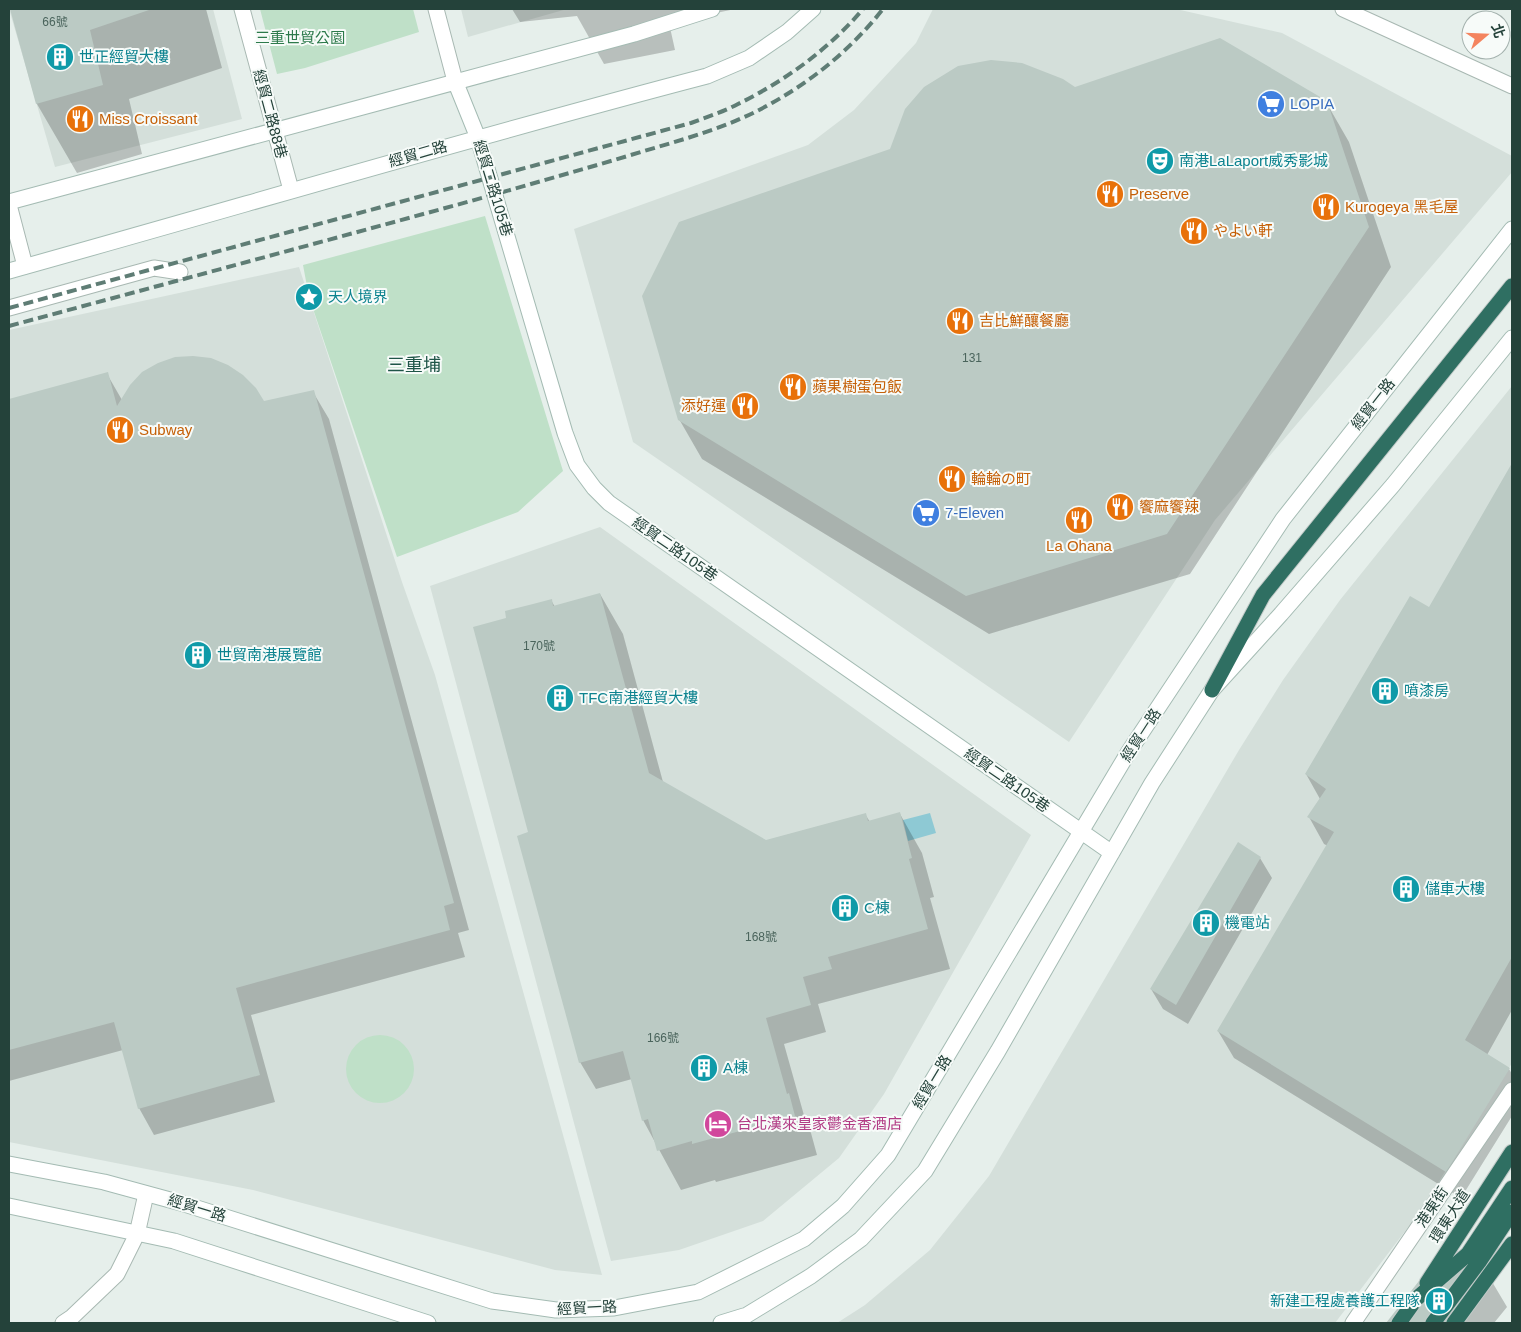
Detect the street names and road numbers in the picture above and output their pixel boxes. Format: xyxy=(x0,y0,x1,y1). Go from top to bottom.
street label: 經貿二路88巷 xyxy=(250,67,291,160)
street label: 經貿二路 xyxy=(387,137,449,170)
street label: 經貿二路105巷 xyxy=(471,138,516,238)
street label: 經貿一路 xyxy=(1347,375,1398,433)
street label: 經貿二路105巷 xyxy=(629,513,721,584)
street label: 經貿一路 xyxy=(1117,705,1164,765)
street label: 經貿二路105巷 xyxy=(961,744,1053,815)
street label: 經貿一路 xyxy=(909,1052,954,1112)
street label: 港東街 xyxy=(1412,1183,1451,1230)
street label: 環東大道 xyxy=(1426,1186,1473,1246)
street label: 經貿一路 xyxy=(166,1191,228,1224)
street label: 經貿一路 xyxy=(557,1297,617,1318)

